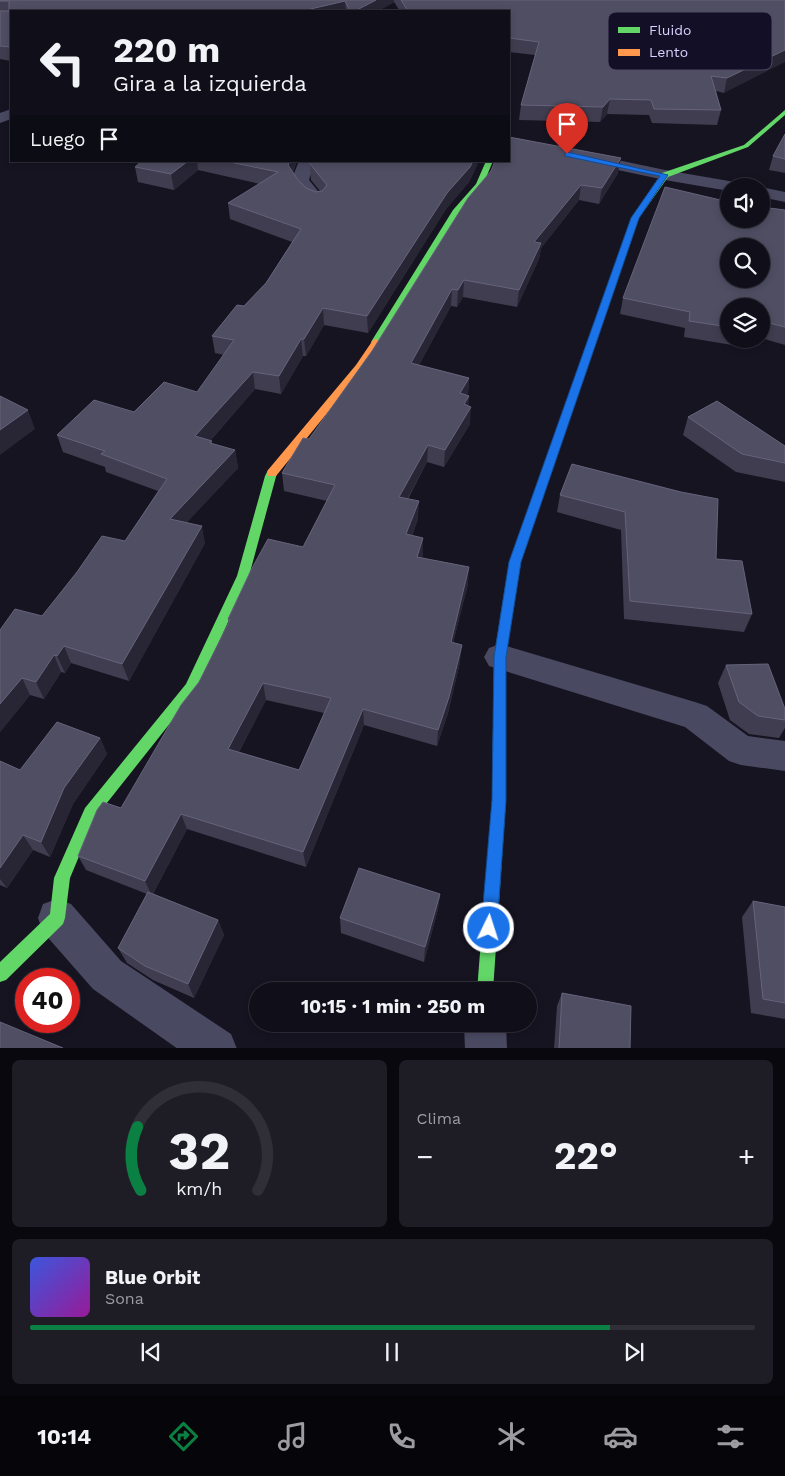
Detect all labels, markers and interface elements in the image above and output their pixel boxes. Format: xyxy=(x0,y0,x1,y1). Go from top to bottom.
legend xyxy=(608,12,772,70)
text: Fluido xyxy=(649,22,691,38)
text: 220 m xyxy=(113,29,220,71)
icon: left xyxy=(30,30,95,95)
text: Lento xyxy=(649,44,688,60)
text: Gira a la izquierda xyxy=(113,71,307,96)
pin xyxy=(546,103,588,154)
icon: arrive xyxy=(553,110,581,138)
icon: arrive xyxy=(95,125,123,153)
text: Luego xyxy=(30,128,85,151)
map controls xyxy=(720,178,770,348)
button: sound xyxy=(720,178,770,228)
button: search xyxy=(720,238,770,288)
button: layers xyxy=(720,298,770,348)
position arrow xyxy=(462,901,514,953)
speed limit sign: 40 xyxy=(15,968,80,1033)
text: 10:15 · 1 min · 250 m xyxy=(301,995,485,1018)
text: Clima xyxy=(417,1109,461,1128)
text: 32 xyxy=(168,1121,230,1182)
text: 22° xyxy=(554,1134,618,1178)
text: − xyxy=(417,1140,433,1173)
text: + xyxy=(738,1140,755,1173)
text: km/h xyxy=(176,1178,222,1199)
text: Blue Orbit xyxy=(105,1266,200,1289)
text: Sona xyxy=(105,1289,144,1308)
icon: previous xyxy=(137,1338,165,1366)
icon: pause xyxy=(378,1338,406,1366)
icon: next xyxy=(620,1338,648,1366)
icon: directions xyxy=(166,1419,201,1454)
icon: music xyxy=(275,1419,310,1454)
icon: phone xyxy=(384,1419,419,1454)
icon: climate xyxy=(494,1419,529,1454)
icon: car xyxy=(603,1419,638,1454)
icon: filters xyxy=(713,1419,748,1454)
text: 10:14 xyxy=(37,1424,91,1449)

